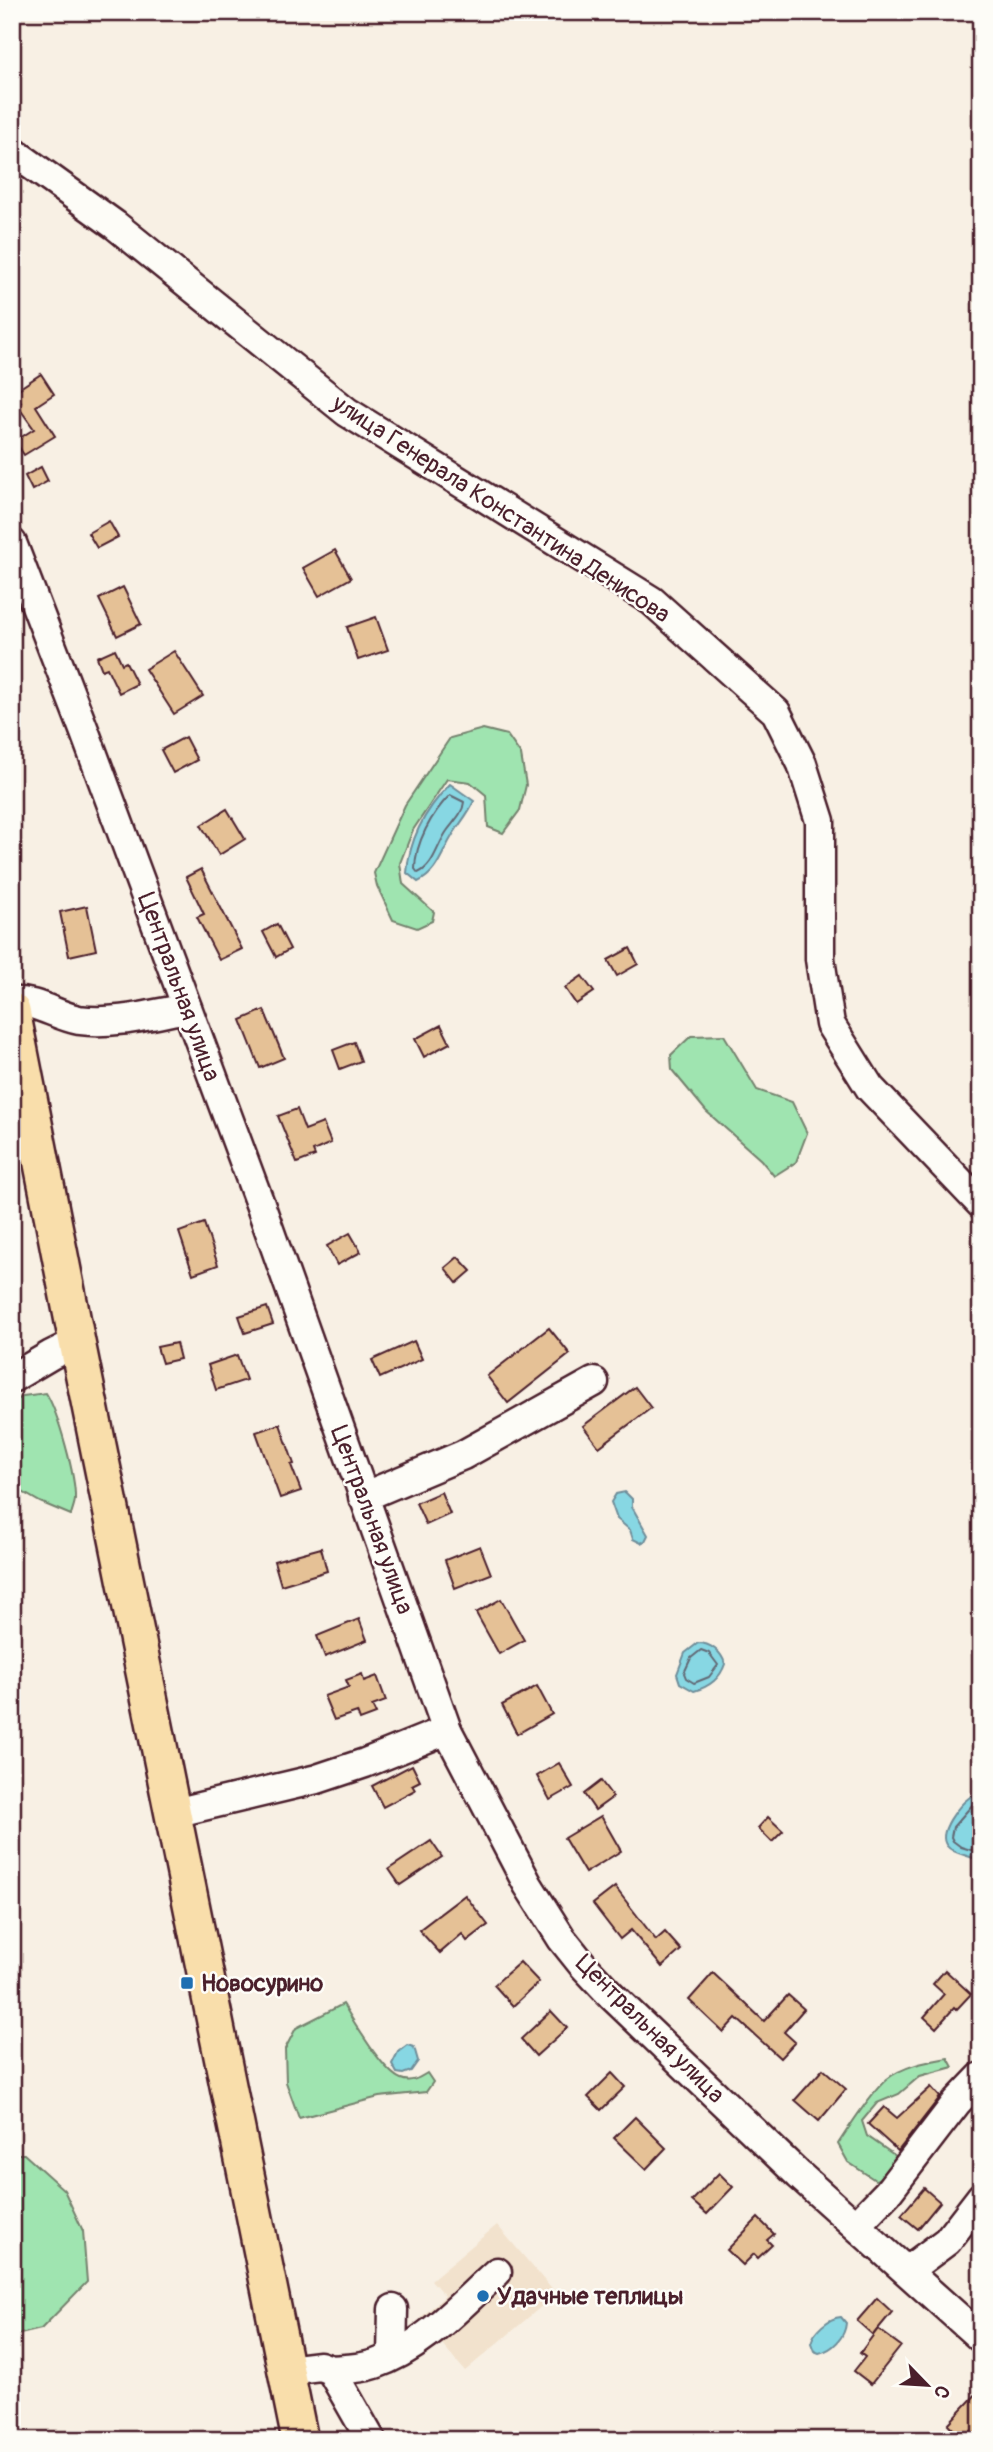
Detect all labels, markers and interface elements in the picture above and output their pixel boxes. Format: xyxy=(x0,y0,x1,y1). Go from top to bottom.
street label: улица Генерала Константина Денисова xyxy=(326,388,675,629)
street label: Центральная улица xyxy=(131,889,227,1085)
street label: Центральная улица xyxy=(324,1422,420,1618)
street label: Центральная улица xyxy=(570,1949,730,2109)
place label: Новосурино xyxy=(201,1969,323,1998)
marker: Новосурино xyxy=(179,1975,195,1991)
place label: Удачные теплицы xyxy=(497,2282,683,2311)
marker: Удачные теплицы xyxy=(475,2288,491,2304)
north arrow xyxy=(892,2350,962,2420)
text: С xyxy=(928,2381,955,2402)

